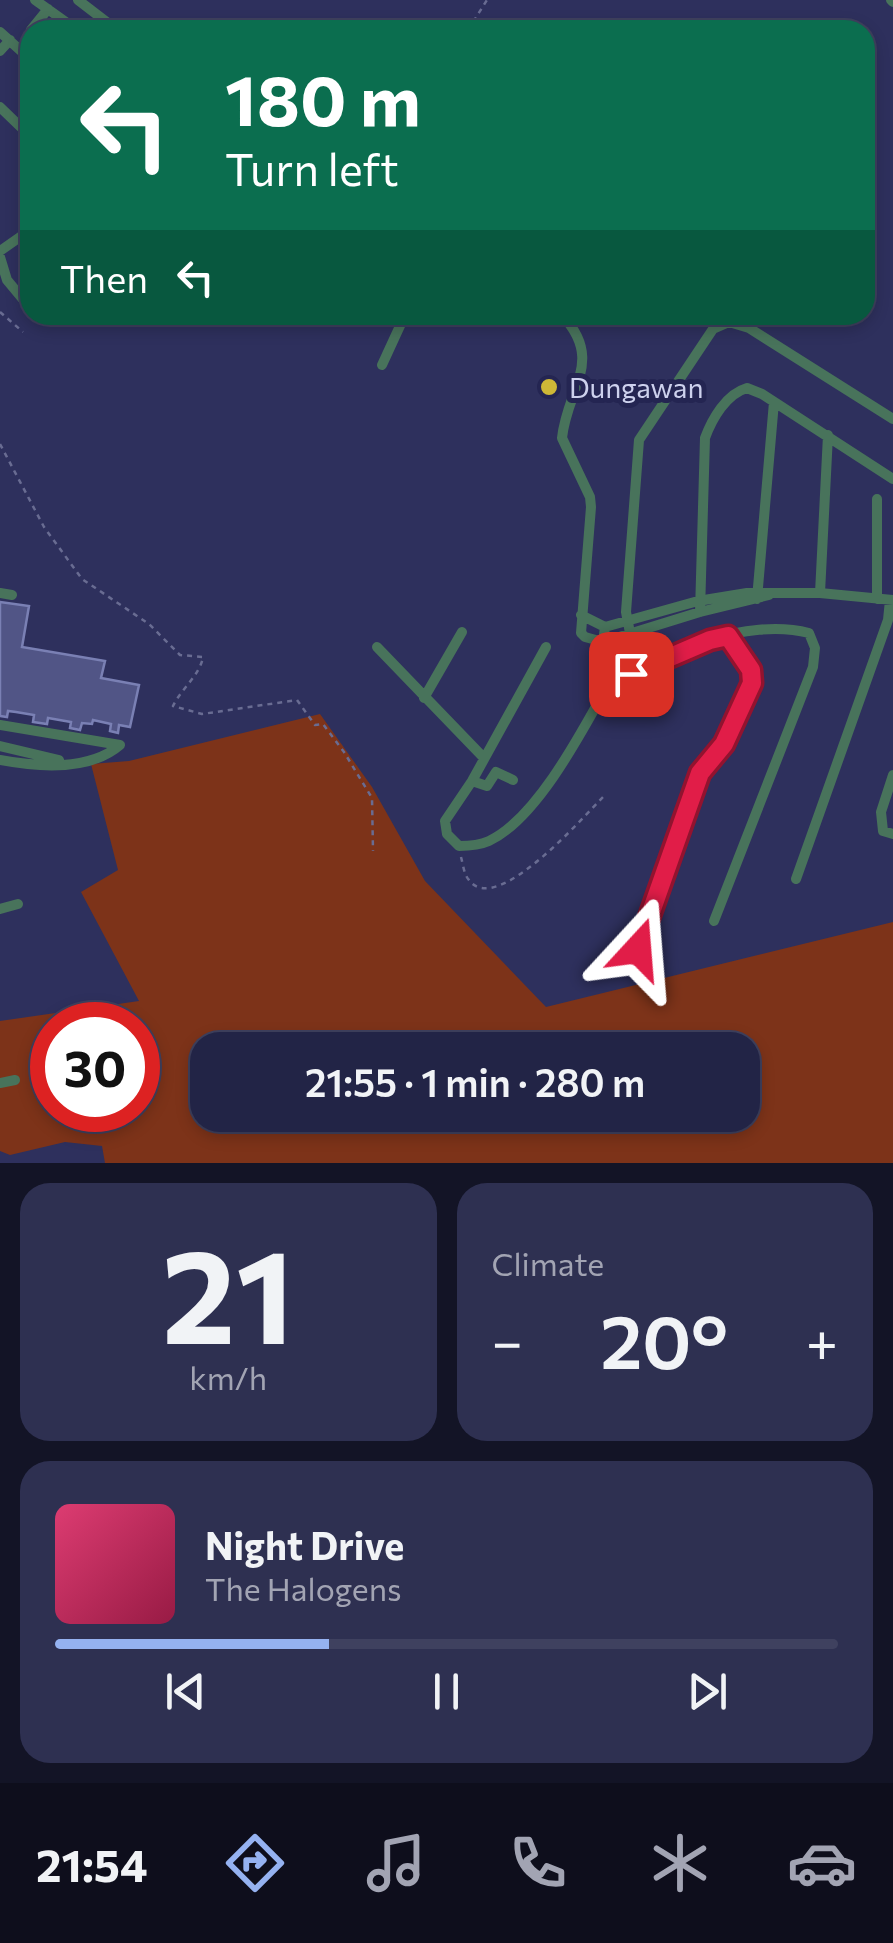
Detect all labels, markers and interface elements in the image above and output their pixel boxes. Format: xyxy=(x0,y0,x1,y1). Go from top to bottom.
text: 180 m xyxy=(225,55,421,140)
icon: left xyxy=(60,60,190,190)
text: Turn left xyxy=(225,140,399,195)
icon: left xyxy=(168,250,223,305)
text: Then xyxy=(60,254,148,301)
place label: Dungawan xyxy=(569,370,703,404)
marker: Dungawan xyxy=(538,376,560,398)
pin xyxy=(589,632,674,717)
icon: arrive xyxy=(604,647,659,702)
position arrow xyxy=(586,897,690,1001)
speed limit sign: 30 xyxy=(30,1002,160,1132)
text: 21:55 · 1 min · 280 m xyxy=(305,1058,645,1105)
text: 21 xyxy=(162,1212,295,1371)
text: Climate xyxy=(492,1243,604,1283)
text: 20° xyxy=(600,1293,728,1384)
text: − xyxy=(492,1306,523,1373)
text: + xyxy=(806,1306,838,1373)
text: km/h xyxy=(189,1357,267,1397)
text: Night Drive xyxy=(205,1521,404,1568)
text: The Halogens xyxy=(205,1568,402,1608)
icon: previous xyxy=(158,1664,213,1719)
icon: pause xyxy=(419,1664,474,1719)
icon: next xyxy=(680,1664,735,1719)
icon: directions xyxy=(220,1828,290,1898)
icon: music xyxy=(361,1828,431,1898)
icon: phone xyxy=(503,1828,573,1898)
icon: climate xyxy=(645,1828,715,1898)
icon: car xyxy=(787,1828,857,1898)
text: 21:54 xyxy=(36,1836,148,1891)

